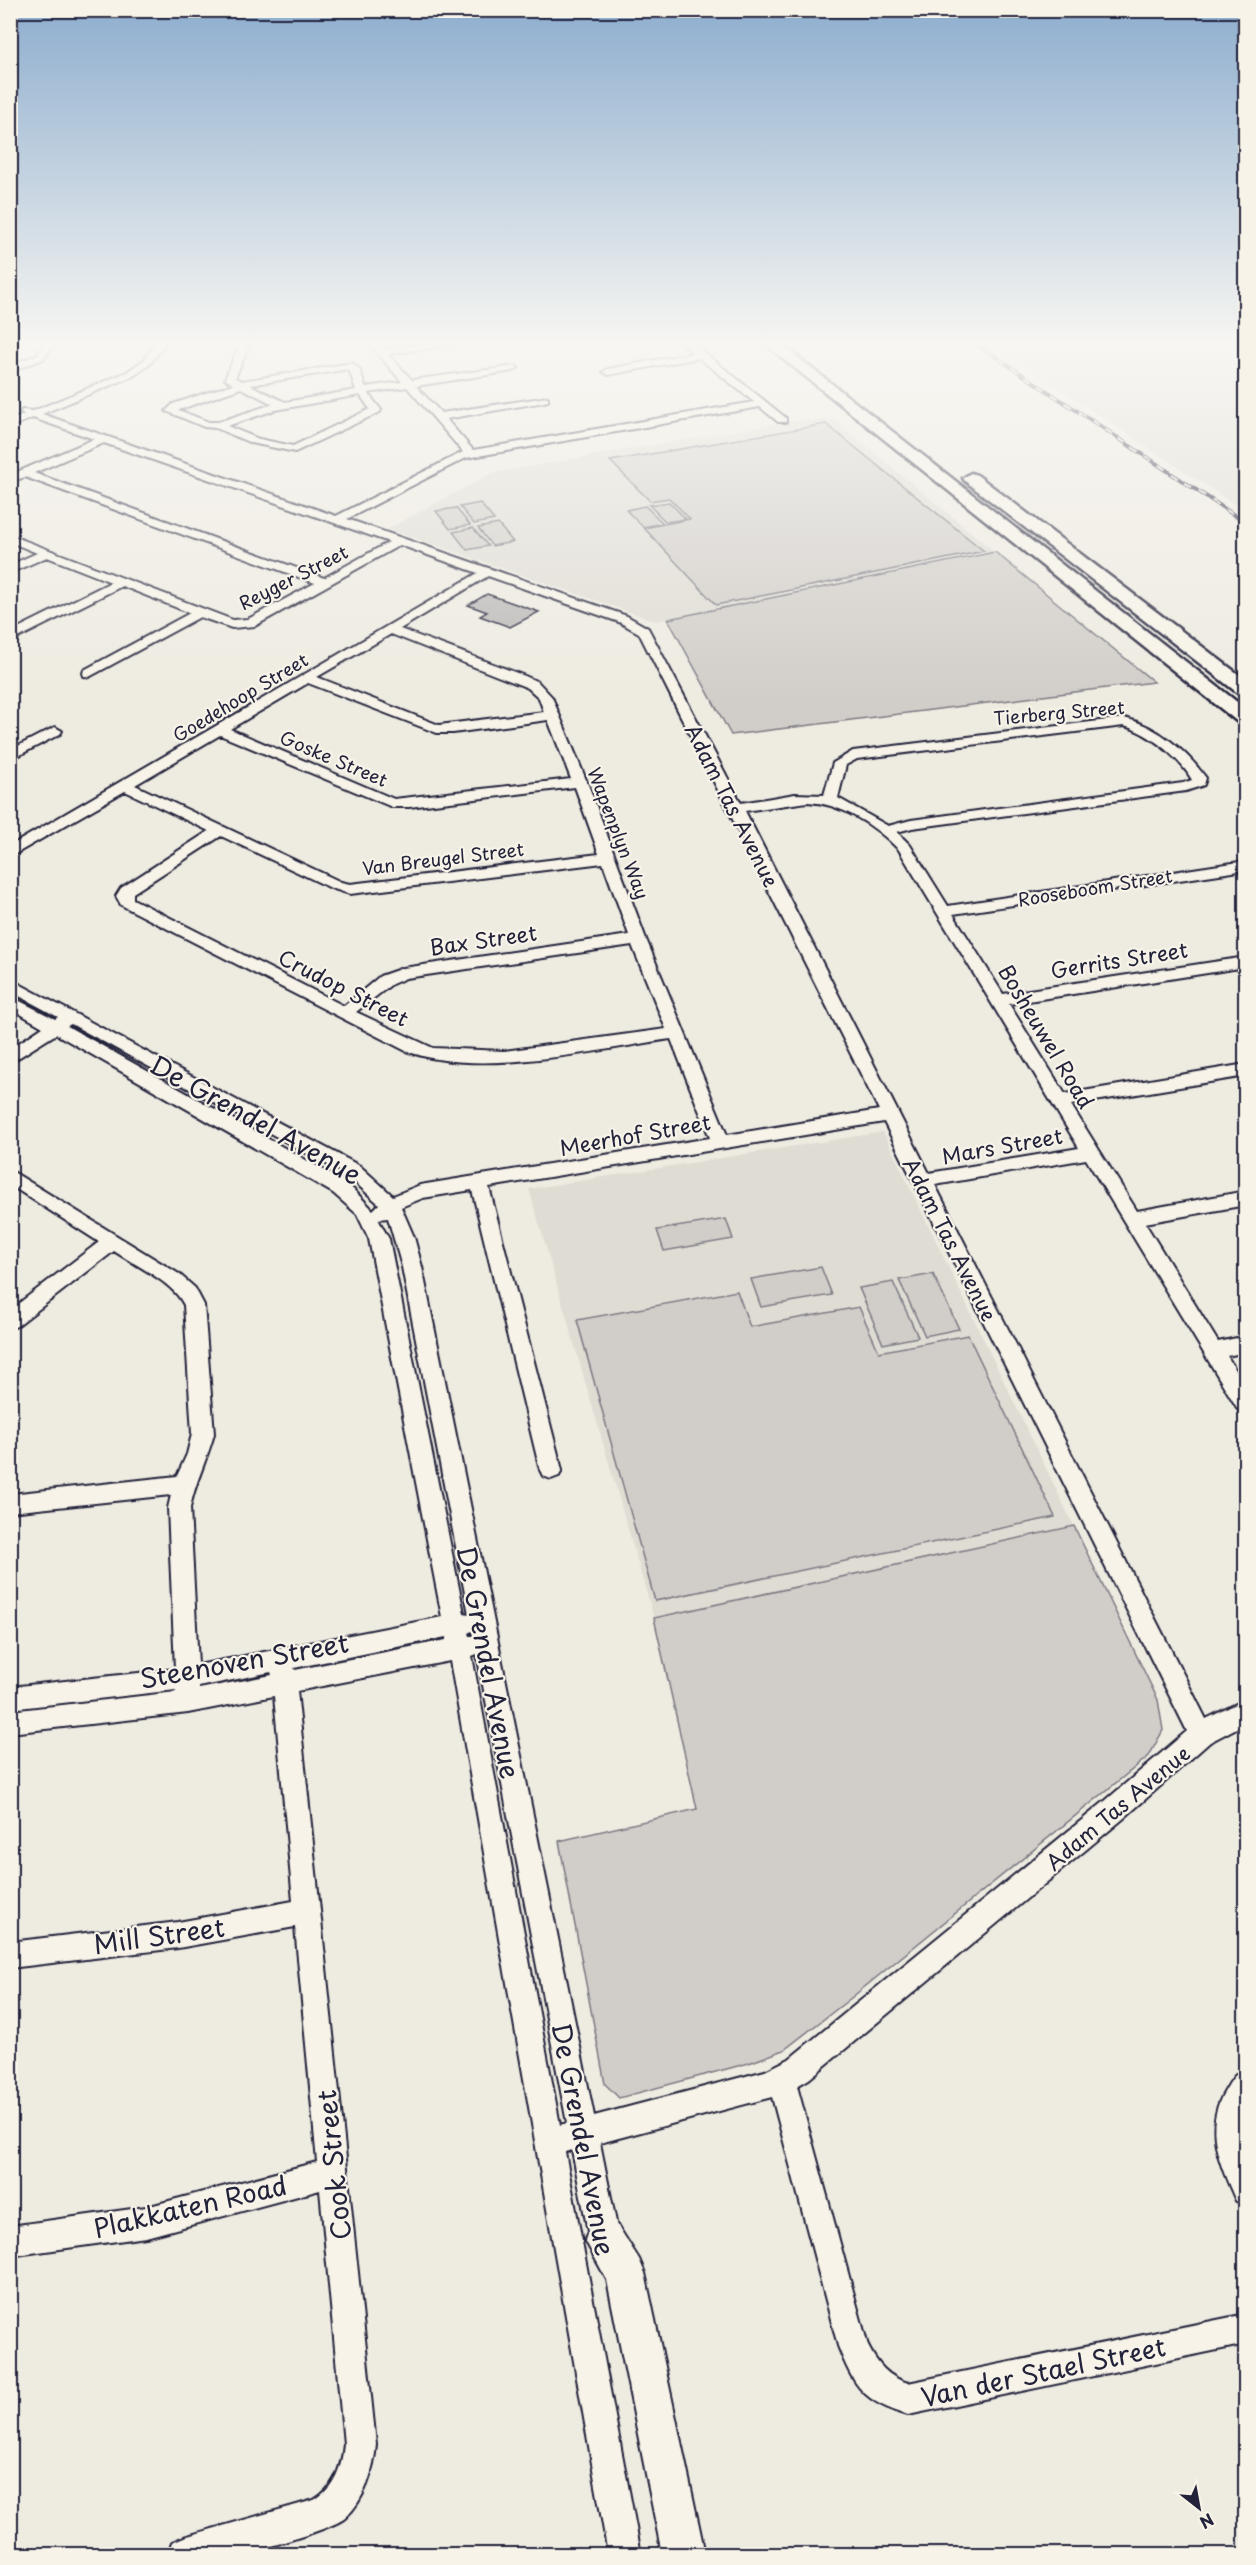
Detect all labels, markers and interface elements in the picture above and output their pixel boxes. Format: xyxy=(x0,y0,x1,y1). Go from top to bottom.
street label: Reyger Street xyxy=(234,538,352,616)
street label: Goedehoop Street xyxy=(167,646,313,748)
street label: Tierberg Street xyxy=(993,693,1125,731)
street label: Adam Tas Avenue xyxy=(678,718,788,892)
street label: Goske Street xyxy=(276,723,392,793)
street label: Wapenplyn Way xyxy=(581,763,657,903)
street label: Van Breugel Street xyxy=(361,835,525,881)
street label: Rooseboom Street xyxy=(1016,861,1174,913)
street label: Bax Street xyxy=(427,916,539,962)
street label: Gerrits Street xyxy=(1048,932,1190,986)
street label: Crudop Street xyxy=(273,940,415,1034)
street label: Bosheuwel Road xyxy=(991,958,1103,1114)
street label: De Grendel Avenue xyxy=(143,1045,369,1193)
street label: Meerhof Street xyxy=(557,1105,713,1163)
street label: Mars Street xyxy=(939,1119,1065,1171)
street label: Adam Tas Avenue xyxy=(896,1152,1006,1326)
street label: De Grendel Avenue xyxy=(447,1542,531,1782)
street label: Steenoven Street xyxy=(137,1622,351,1698)
street label: Adam Tas Avenue xyxy=(1038,1737,1196,1877)
street label: Mill Street xyxy=(91,1907,227,1963)
street label: De Grendel Avenue xyxy=(542,2019,626,2259)
street label: Cook Street xyxy=(306,2088,360,2242)
street label: Plakkaten Road xyxy=(89,2165,291,2247)
street label: Van der Stael Street xyxy=(917,2326,1169,2416)
north arrow xyxy=(1169,2478,1229,2538)
text: N xyxy=(1196,2508,1219,2535)

